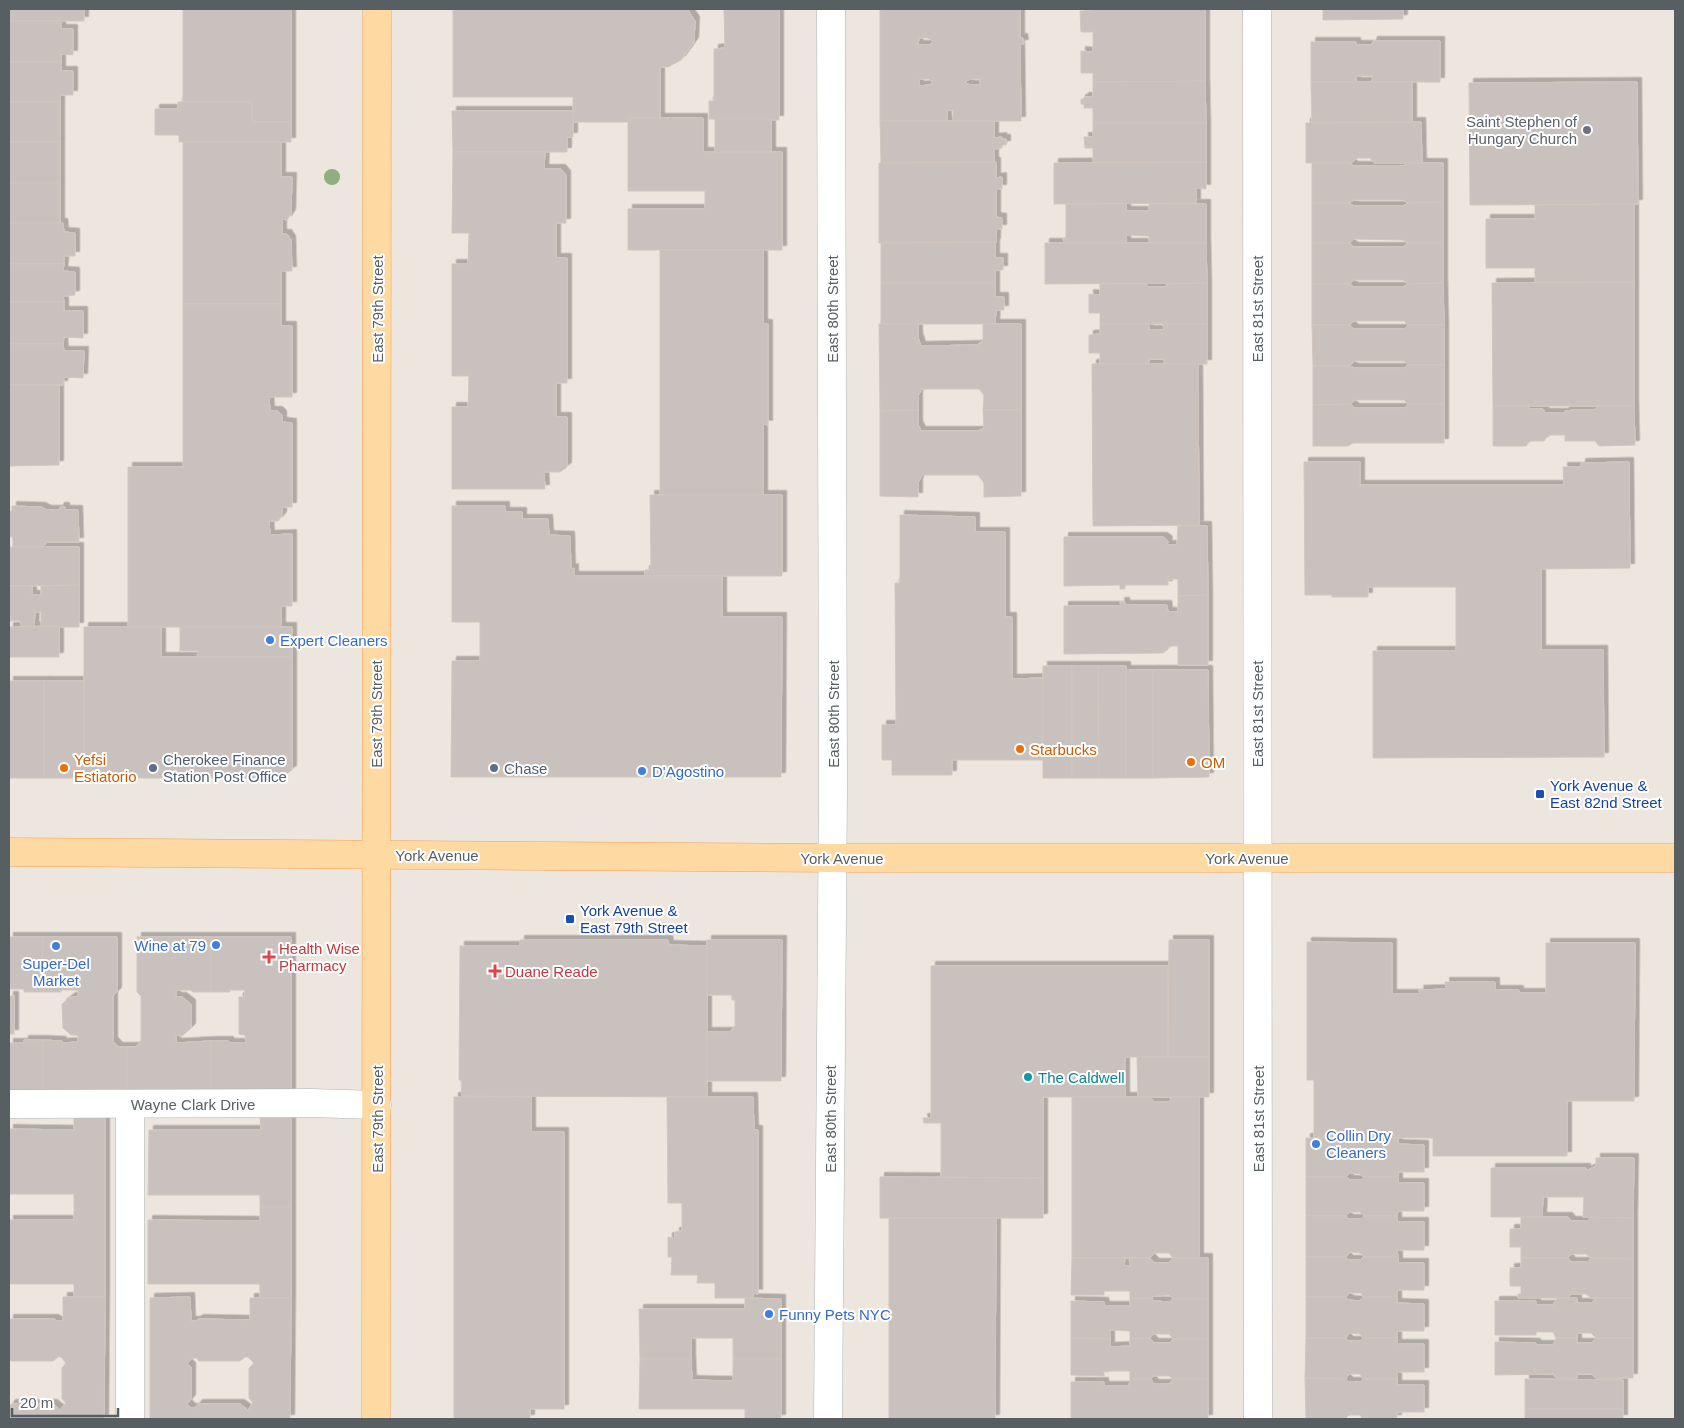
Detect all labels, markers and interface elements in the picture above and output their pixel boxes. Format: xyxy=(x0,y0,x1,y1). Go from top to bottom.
place label: Saint Stephen of Hungary Church xyxy=(1466,113,1578,147)
marker: Saint Stephen of Hungary Church xyxy=(1581,124,1593,136)
street label: East 79th Street xyxy=(369,254,386,363)
street label: East 80th Street xyxy=(824,254,841,363)
street label: East 81st Street xyxy=(1249,255,1266,362)
place label: Expert Cleaners xyxy=(280,632,388,649)
marker: Expert Cleaners xyxy=(264,634,276,646)
street label: East 79th Street xyxy=(368,659,385,768)
street label: East 80th Street xyxy=(825,659,842,768)
street label: East 81st Street xyxy=(1249,660,1266,767)
place label: Starbucks xyxy=(1030,741,1097,758)
marker: Starbucks xyxy=(1014,743,1026,755)
place label: Yefsi Estiatorio xyxy=(74,751,137,785)
place label: Cherokee Finance Station Post Office xyxy=(163,751,287,785)
place label: OM xyxy=(1201,754,1225,771)
marker: OM xyxy=(1185,756,1197,768)
place label: Chase xyxy=(504,760,547,777)
marker: Yefsi Estiatorio xyxy=(58,762,70,774)
marker: Cherokee Finance Station Post Office xyxy=(147,762,159,774)
marker: Chase xyxy=(488,762,500,774)
place label: D'Agostino xyxy=(652,763,724,780)
marker: D'Agostino xyxy=(636,765,648,777)
place label: York Avenue & East 82nd Street xyxy=(1550,777,1663,811)
marker: York Avenue & East 82nd Street xyxy=(1534,788,1546,800)
street label: York Avenue xyxy=(395,847,479,864)
street label: York Avenue xyxy=(800,850,884,867)
street label: York Avenue xyxy=(1205,850,1289,867)
place label: York Avenue & East 79th Street xyxy=(580,902,688,936)
marker: York Avenue & East 79th Street xyxy=(564,913,576,925)
place label: Wine at 79 xyxy=(134,937,206,954)
marker: Wine at 79 xyxy=(210,939,222,951)
marker: Super-Del Market xyxy=(50,940,62,952)
place label: Health Wise Pharmacy xyxy=(279,940,360,974)
marker: Health Wise Pharmacy xyxy=(263,951,275,963)
place label: Super-Del Market xyxy=(22,955,90,989)
place label: Duane Reade xyxy=(505,963,598,980)
marker: Duane Reade xyxy=(489,965,501,977)
street label: East 79th Street xyxy=(369,1064,386,1173)
street label: East 80th Street xyxy=(822,1064,839,1173)
street label: East 81st Street xyxy=(1250,1065,1267,1172)
place label: The Caldwell xyxy=(1038,1069,1125,1086)
marker: The Caldwell xyxy=(1022,1071,1034,1083)
street label: Wayne Clark Drive xyxy=(131,1096,255,1113)
place label: Collin Dry Cleaners xyxy=(1326,1127,1392,1161)
marker: Collin Dry Cleaners xyxy=(1310,1138,1322,1150)
place label: Funny Pets NYC xyxy=(779,1306,891,1323)
marker: Funny Pets NYC xyxy=(763,1308,775,1320)
scale bar xyxy=(12,1386,119,1418)
text: 20 m xyxy=(20,1394,53,1411)

